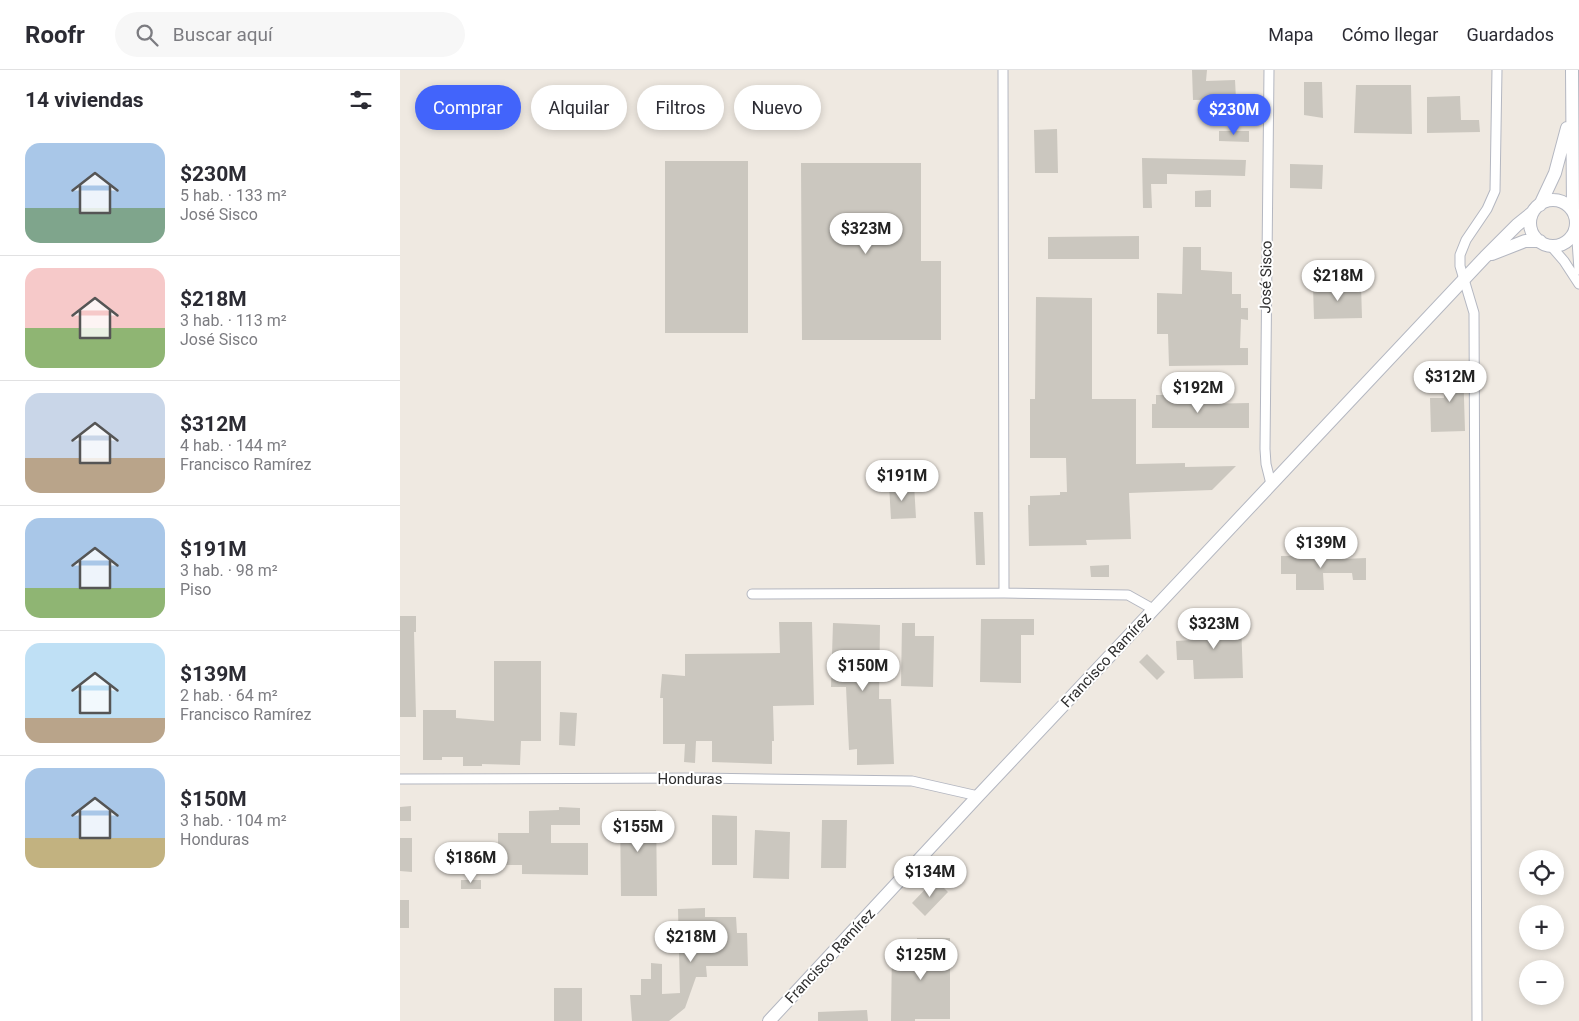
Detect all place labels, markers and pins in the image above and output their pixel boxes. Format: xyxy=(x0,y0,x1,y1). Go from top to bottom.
pin: $230M xyxy=(1199,93,1269,136)
pin: $323M xyxy=(831,212,901,255)
pin: $218M xyxy=(1303,260,1373,302)
pin: $312M xyxy=(1415,360,1485,403)
pin: $192M xyxy=(1163,372,1233,414)
pin: $191M xyxy=(867,460,937,502)
pin: $139M xyxy=(1286,526,1356,569)
pin: $323M xyxy=(1179,608,1249,650)
pin: $150M xyxy=(828,650,898,692)
pin: $155M xyxy=(603,810,673,853)
pin: $186M xyxy=(436,842,506,884)
pin: $134M xyxy=(895,856,965,898)
pin: $218M xyxy=(656,920,726,963)
pin: $125M xyxy=(886,938,956,981)

